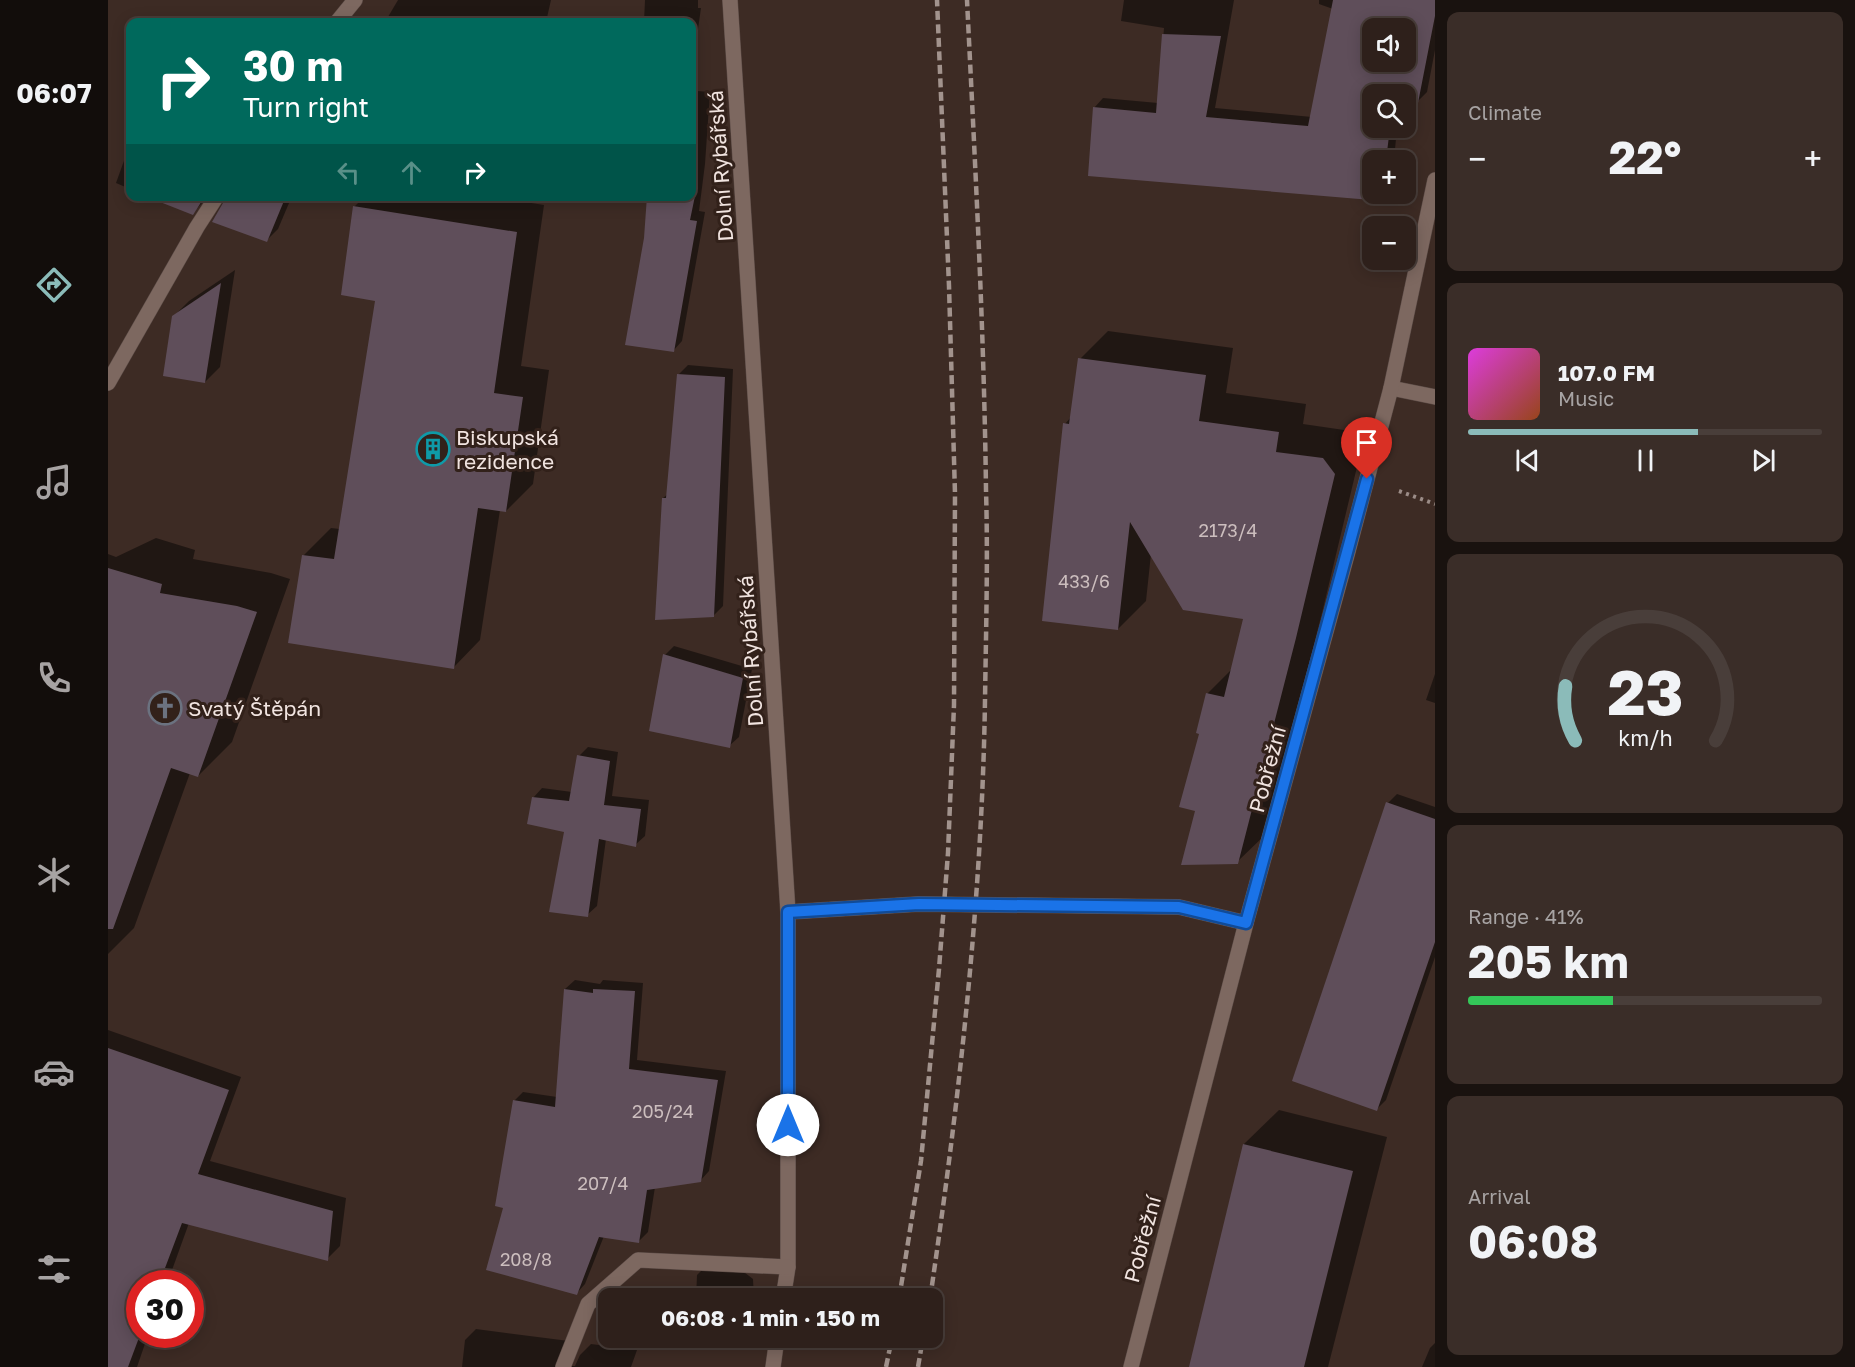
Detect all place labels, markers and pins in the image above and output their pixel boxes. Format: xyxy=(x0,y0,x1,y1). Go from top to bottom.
pin xyxy=(1341,417,1392,479)
place label: Biskupská rezidence xyxy=(456,424,559,474)
building icon: Biskupská rezidence xyxy=(415,431,451,467)
church icon: Svatý Štěpán xyxy=(147,690,183,726)
place label: Svatý Štěpán xyxy=(188,695,321,721)

